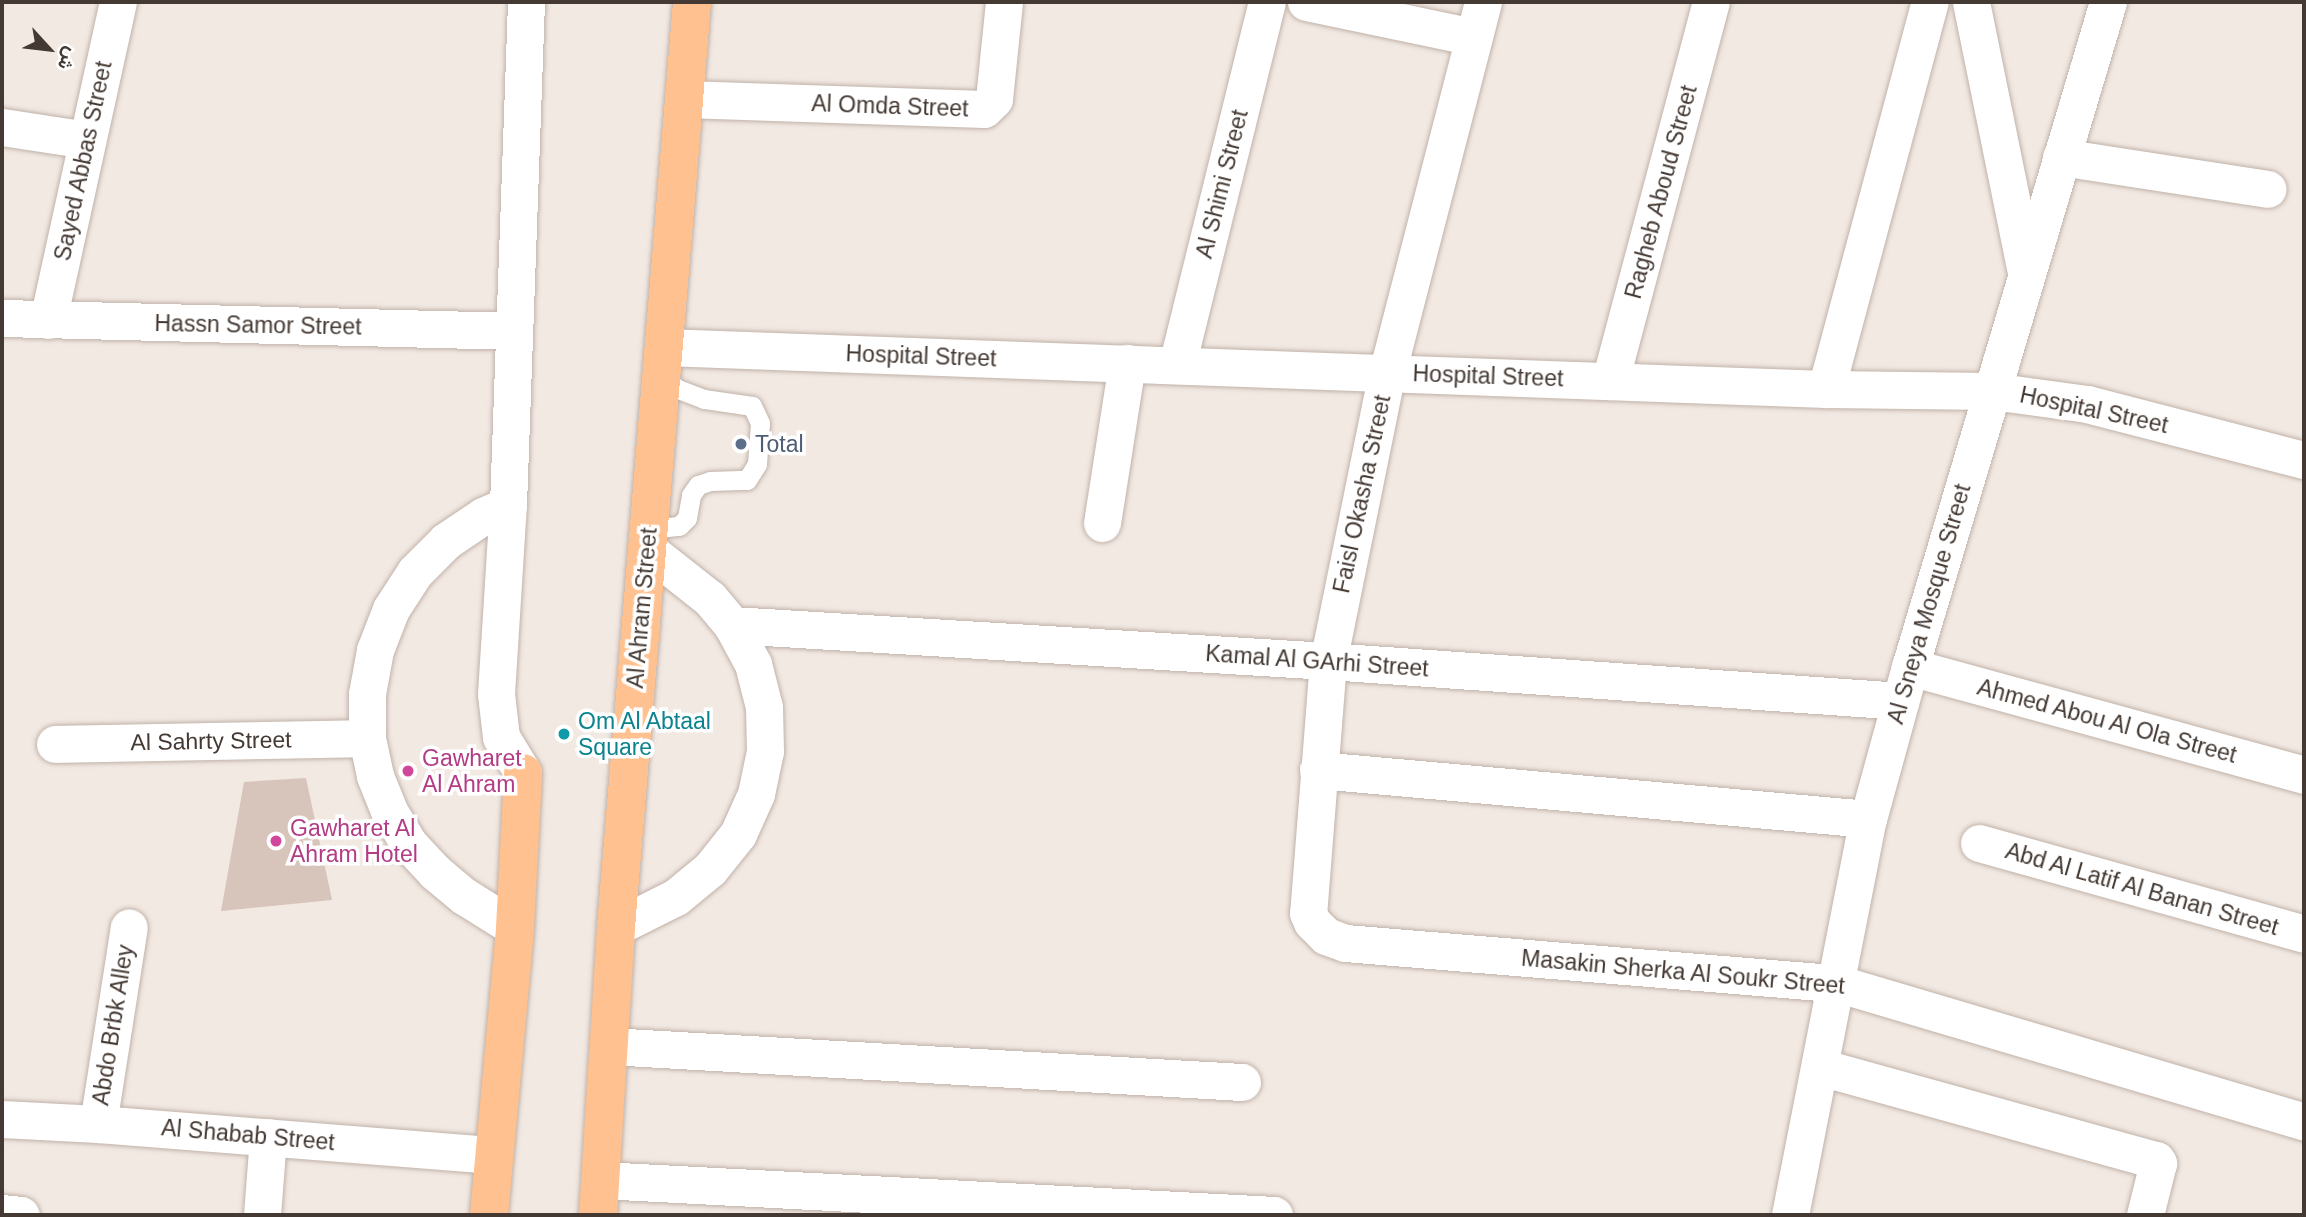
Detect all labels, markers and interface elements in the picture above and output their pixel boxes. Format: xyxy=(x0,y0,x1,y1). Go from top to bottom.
north arrow xyxy=(14,14,84,84)
text: ش xyxy=(54,44,83,74)
street label: Sayed Abbas Street xyxy=(48,58,118,264)
street label: Ragheb Aboud Street xyxy=(1619,82,1703,302)
street label: Al Omda Street xyxy=(811,89,969,123)
street label: Al Shimi Street xyxy=(1190,107,1254,261)
street label: Hassn Samor Street xyxy=(154,309,362,341)
street label: Hospital Street xyxy=(845,340,997,372)
street label: Hospital Street xyxy=(1412,360,1564,392)
street label: Hospital Street xyxy=(2017,381,2171,439)
street label: Faisl Okasha Street xyxy=(1328,392,1396,596)
place label: Total xyxy=(755,430,804,458)
marker: Total xyxy=(733,436,749,452)
street label: Al Sneya Mosque Street xyxy=(1882,481,1976,727)
street label: Al Ahram Street xyxy=(621,526,663,690)
street label: Kamal Al GArhi Street xyxy=(1204,639,1430,683)
street label: Ahmed Abou Al Ola Street xyxy=(1973,673,2241,769)
place label: Om Al Abtaal Square xyxy=(578,707,713,761)
street label: Al Sahrty Street xyxy=(130,726,292,756)
marker: Om Al Abtaal Square xyxy=(556,726,572,742)
place label: Gawharet Al Ahram xyxy=(422,744,522,798)
marker: Gawharet Al Ahram xyxy=(400,763,416,779)
place label: Gawharet Al Ahram Hotel xyxy=(290,814,418,868)
marker: Gawharet Al Ahram Hotel xyxy=(268,833,284,849)
street label: Abd Al Latif Al Banan Street xyxy=(2001,836,2283,942)
street label: Abdo Brbk Alley xyxy=(87,942,139,1108)
street label: Masakin Sherka Al Soukr Street xyxy=(1519,944,1847,1000)
street label: Al Shabab Street xyxy=(160,1114,336,1156)

